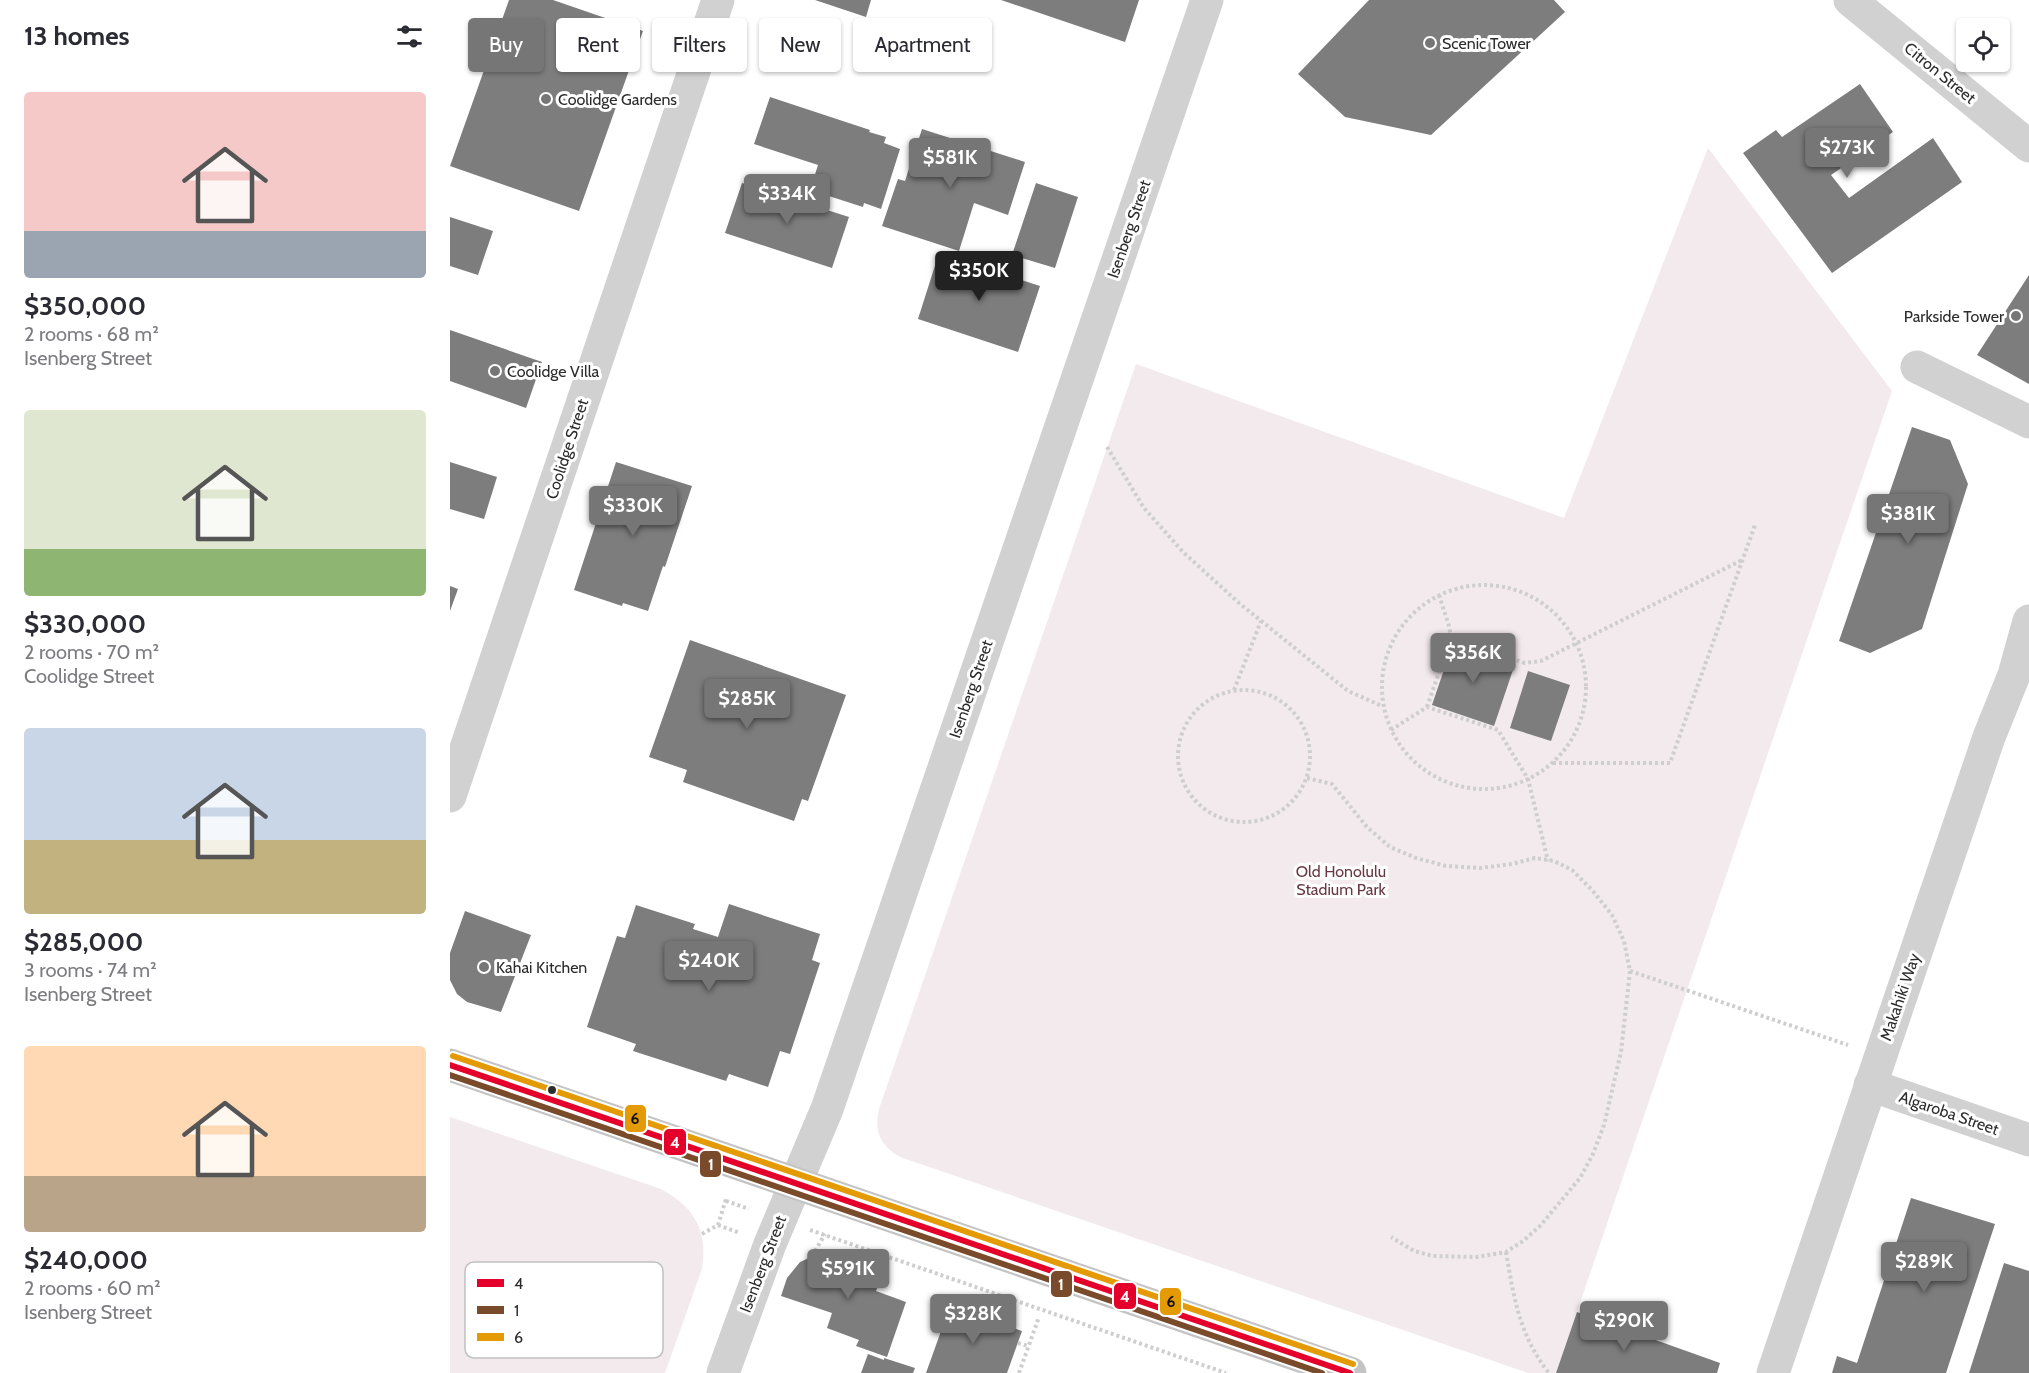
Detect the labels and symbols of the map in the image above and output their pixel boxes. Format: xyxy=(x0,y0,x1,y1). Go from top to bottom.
place label: Scenic Tower xyxy=(1442,34,1532,53)
marker: Scenic Tower xyxy=(1423,36,1437,50)
street label: Citron Street xyxy=(1900,38,1980,108)
place label: Coolidge Gardens xyxy=(558,90,677,109)
marker: Coolidge Gardens xyxy=(539,92,553,106)
pin: $273K xyxy=(1805,128,1889,179)
pin: $581K xyxy=(908,138,992,189)
pin: $334K xyxy=(745,174,829,225)
street label: Isenberg Street xyxy=(1103,177,1155,281)
pin: $350K xyxy=(937,251,1021,302)
place label: Parkside Tower xyxy=(1904,307,2005,326)
marker: Parkside Tower xyxy=(2009,309,2023,323)
place label: Coolidge Villa xyxy=(507,362,599,381)
marker: Coolidge Villa xyxy=(488,364,502,378)
street label: Coolidge Street xyxy=(542,396,592,501)
pin: $330K xyxy=(591,486,675,537)
pin: $381K xyxy=(1866,494,1950,545)
pin: $356K xyxy=(1431,633,1515,684)
street label: Isenberg Street xyxy=(945,637,997,741)
pin: $285K xyxy=(705,679,789,730)
park label: Old Honolulu Stadium Park xyxy=(1296,862,1386,899)
pin: $240K xyxy=(667,941,751,992)
street label: Makahiki Way xyxy=(1876,951,1924,1043)
place label: Kahai Kitchen xyxy=(496,958,587,977)
marker: Kahai Kitchen xyxy=(477,960,491,974)
unlabelled marker xyxy=(546,1084,558,1096)
street label: Algaroba Street xyxy=(1897,1087,2002,1139)
line badge: 6 xyxy=(624,1104,647,1133)
text: 6 xyxy=(631,1109,640,1128)
line badge: 4 xyxy=(663,1128,687,1156)
text: 4 xyxy=(670,1133,680,1152)
line badge: 1 xyxy=(699,1150,722,1178)
text: 1 xyxy=(708,1155,714,1174)
street label: Isenberg Street xyxy=(736,1212,790,1315)
pin: $289K xyxy=(1882,1242,1966,1293)
pin: $591K xyxy=(806,1249,890,1300)
legend xyxy=(465,1262,663,1358)
line badge: 1 xyxy=(1050,1270,1073,1298)
text: 4 xyxy=(514,1274,523,1293)
text: 1 xyxy=(1058,1275,1064,1294)
line badge: 4 xyxy=(1113,1282,1137,1310)
text: 4 xyxy=(1120,1287,1130,1306)
line badge: 6 xyxy=(1159,1287,1182,1316)
text: 6 xyxy=(1167,1292,1176,1311)
pin: $328K xyxy=(931,1294,1015,1345)
text: 1 xyxy=(514,1301,519,1320)
pin: $290K xyxy=(1582,1301,1666,1352)
text: 6 xyxy=(514,1328,523,1347)

